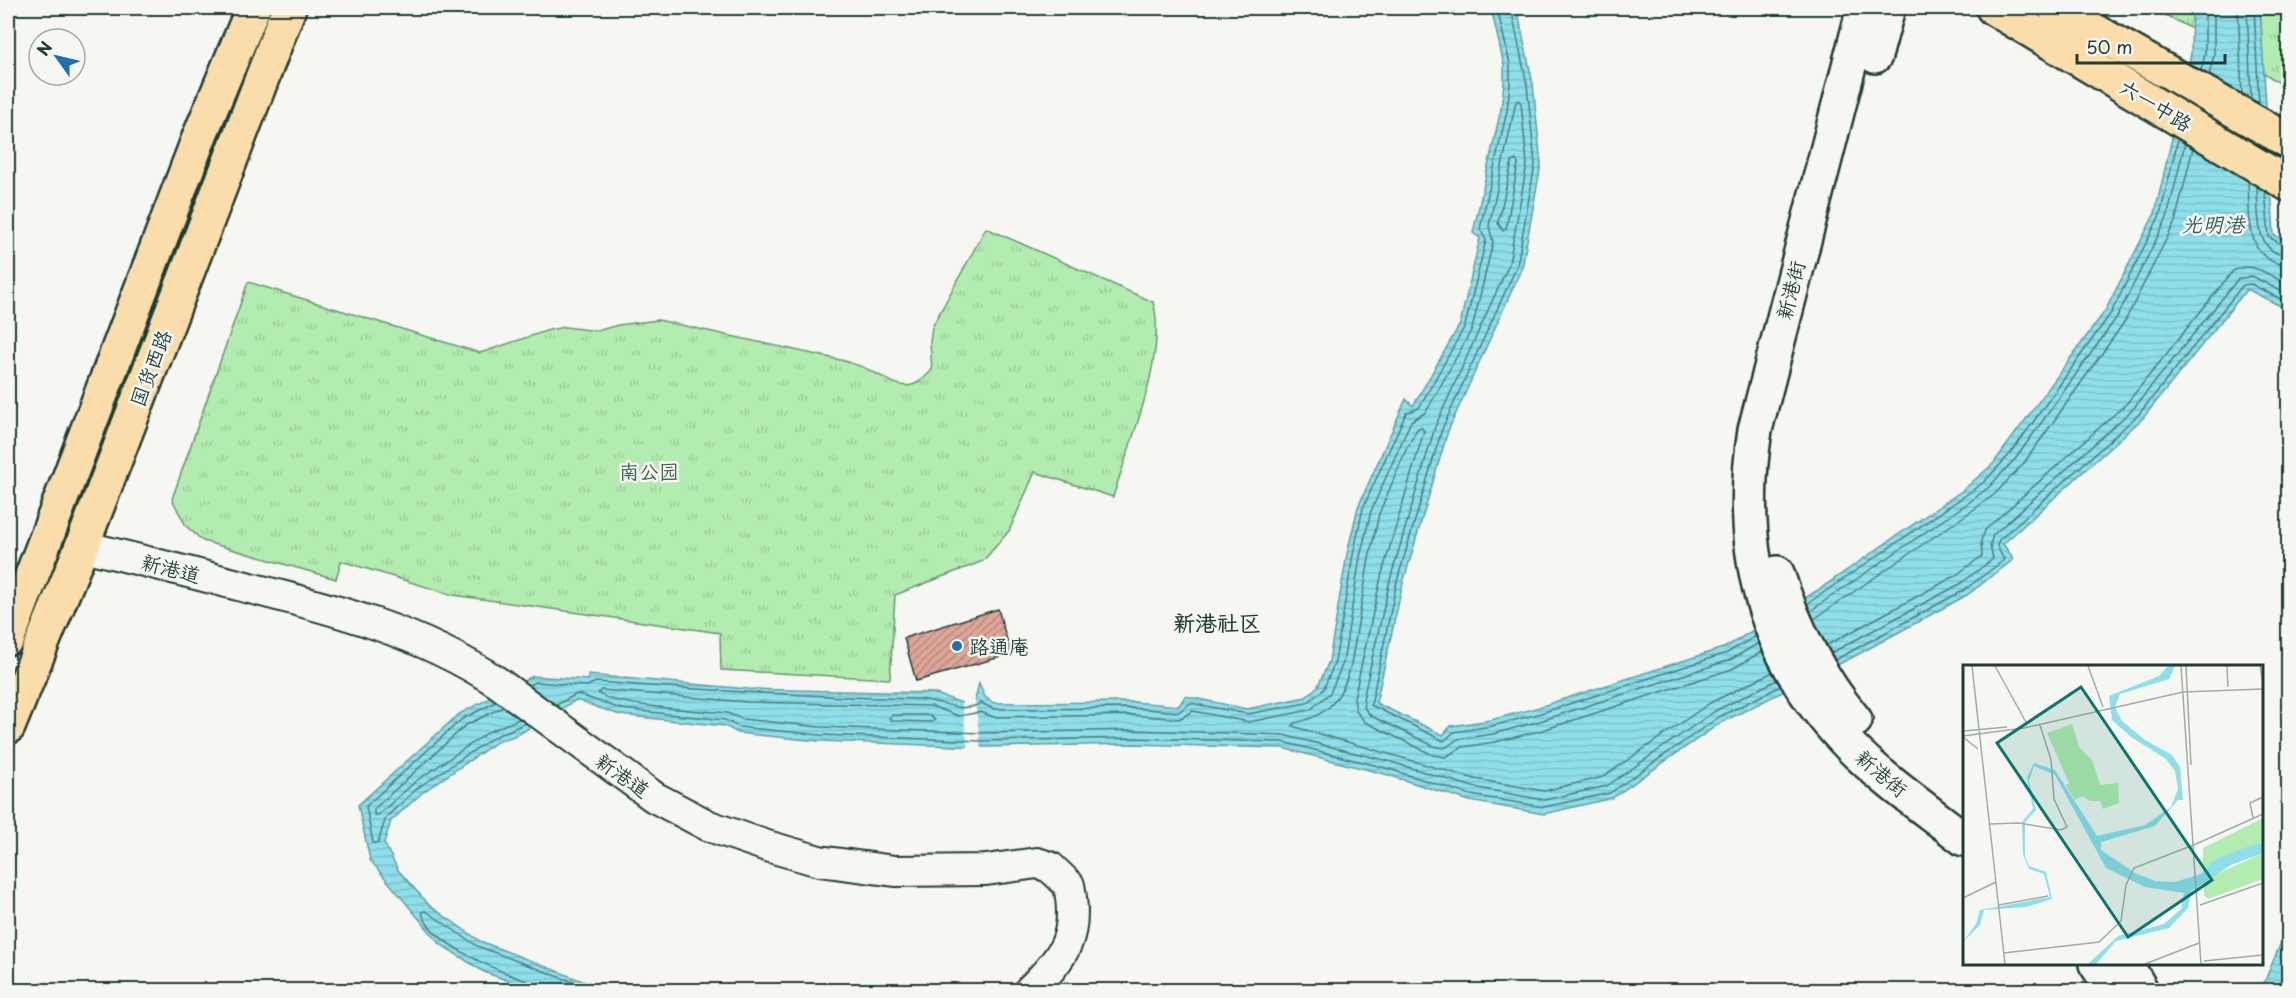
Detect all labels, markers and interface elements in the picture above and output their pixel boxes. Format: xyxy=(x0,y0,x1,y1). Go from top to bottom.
north arrow xyxy=(27,27,87,87)
scale bar xyxy=(2077,27,2226,65)
text: 50 m xyxy=(2086,33,2133,60)
text: N xyxy=(30,36,57,60)
street label: 六一中路 xyxy=(2114,72,2199,139)
water label: 光明港 xyxy=(2182,207,2246,239)
street label: 新港街 xyxy=(1768,257,1812,323)
street label: 国货西路 xyxy=(122,324,179,411)
park label: 南公园 xyxy=(619,456,679,486)
street label: 新港道 xyxy=(138,546,204,590)
district label: 新港社区 xyxy=(1173,605,1261,638)
place label: 路通庵 xyxy=(969,631,1029,661)
marker: 路通庵 xyxy=(950,639,964,653)
inset map xyxy=(1963,665,2263,965)
street label: 新港街 xyxy=(1849,742,1915,804)
street label: 新港道 xyxy=(590,746,656,804)

